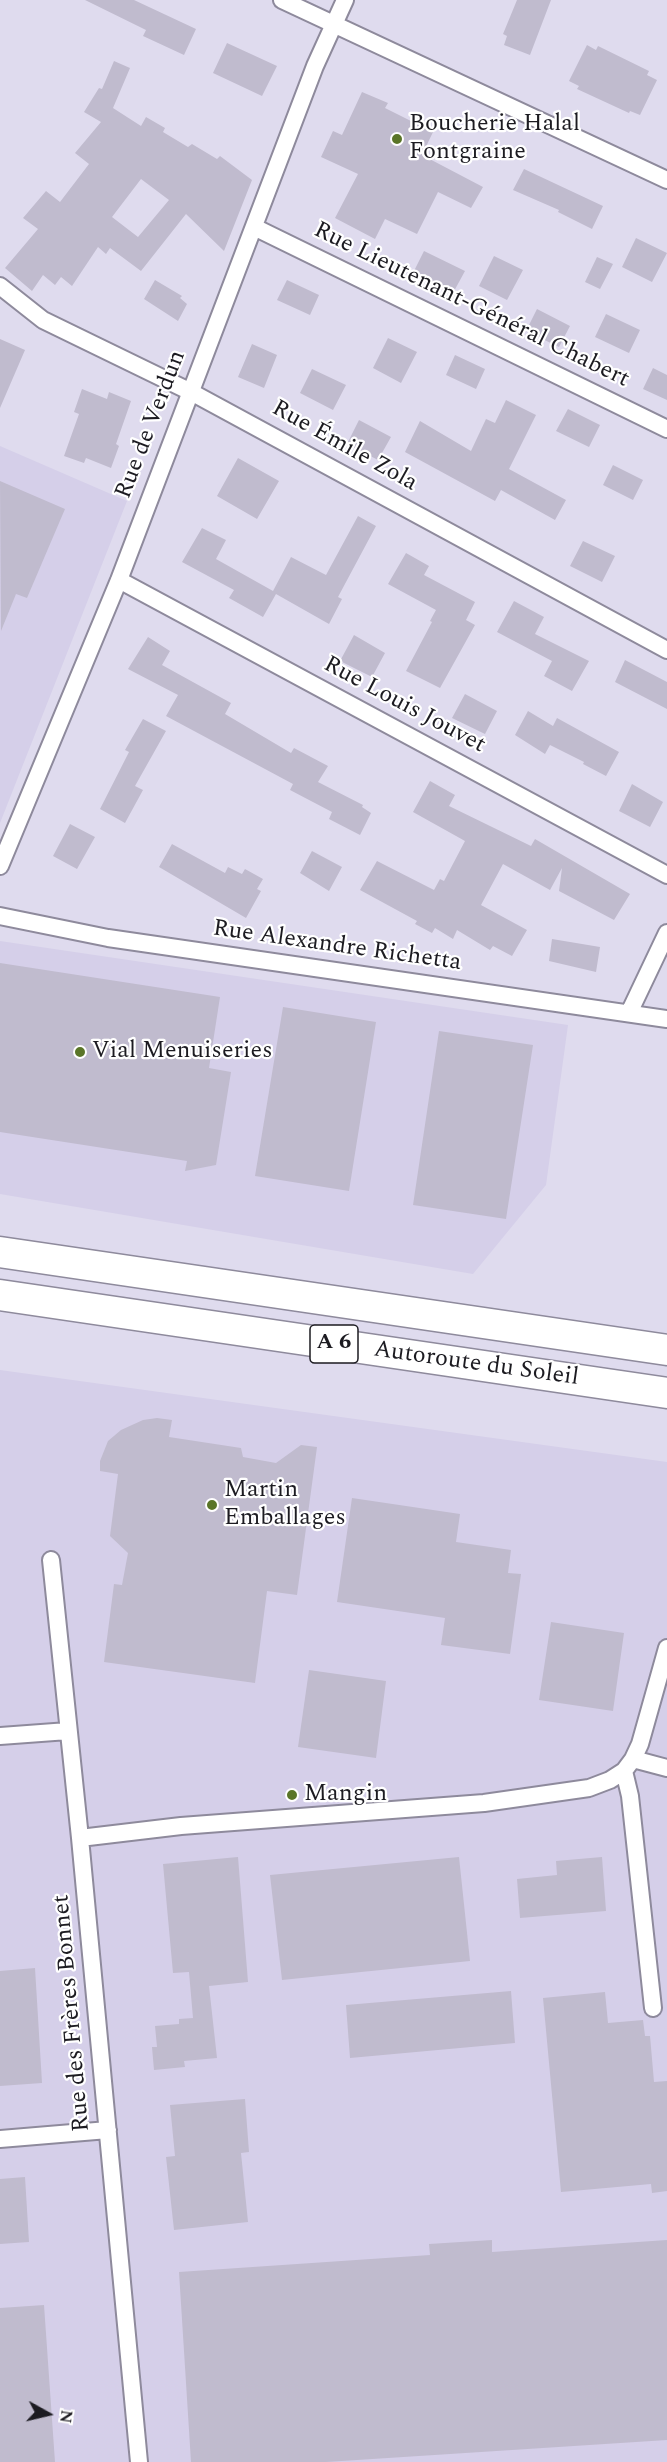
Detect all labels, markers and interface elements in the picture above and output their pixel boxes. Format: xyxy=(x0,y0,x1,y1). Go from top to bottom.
place label: Boucherie Halal Fontgraine xyxy=(409,111,580,167)
marker: Boucherie Halal Fontgraine xyxy=(390,132,404,146)
street label: Rue Lieutenant-Général Chabert xyxy=(309,217,633,395)
street label: Rue de Verdun xyxy=(111,347,193,503)
street label: Rue Émile Zola xyxy=(266,395,422,499)
street label: Rue Louis Jouvet xyxy=(318,651,490,761)
street label: Rue Alexandre Richetta xyxy=(211,915,463,979)
place label: Vial Menuiseries xyxy=(92,1038,273,1066)
marker: Vial Menuiseries xyxy=(73,1045,87,1059)
road number: A 6 xyxy=(310,1325,358,1363)
street label: Autoroute du Soleil xyxy=(372,1336,580,1394)
place label: Martin Emballages xyxy=(224,1477,346,1533)
marker: Martin Emballages xyxy=(205,1498,219,1512)
place label: Mangin xyxy=(304,1781,387,1809)
marker: Mangin xyxy=(285,1788,299,1802)
street label: Rue des Frères Bonnet xyxy=(48,1893,98,2133)
north arrow xyxy=(18,2384,78,2444)
text: N xyxy=(53,2408,79,2425)

